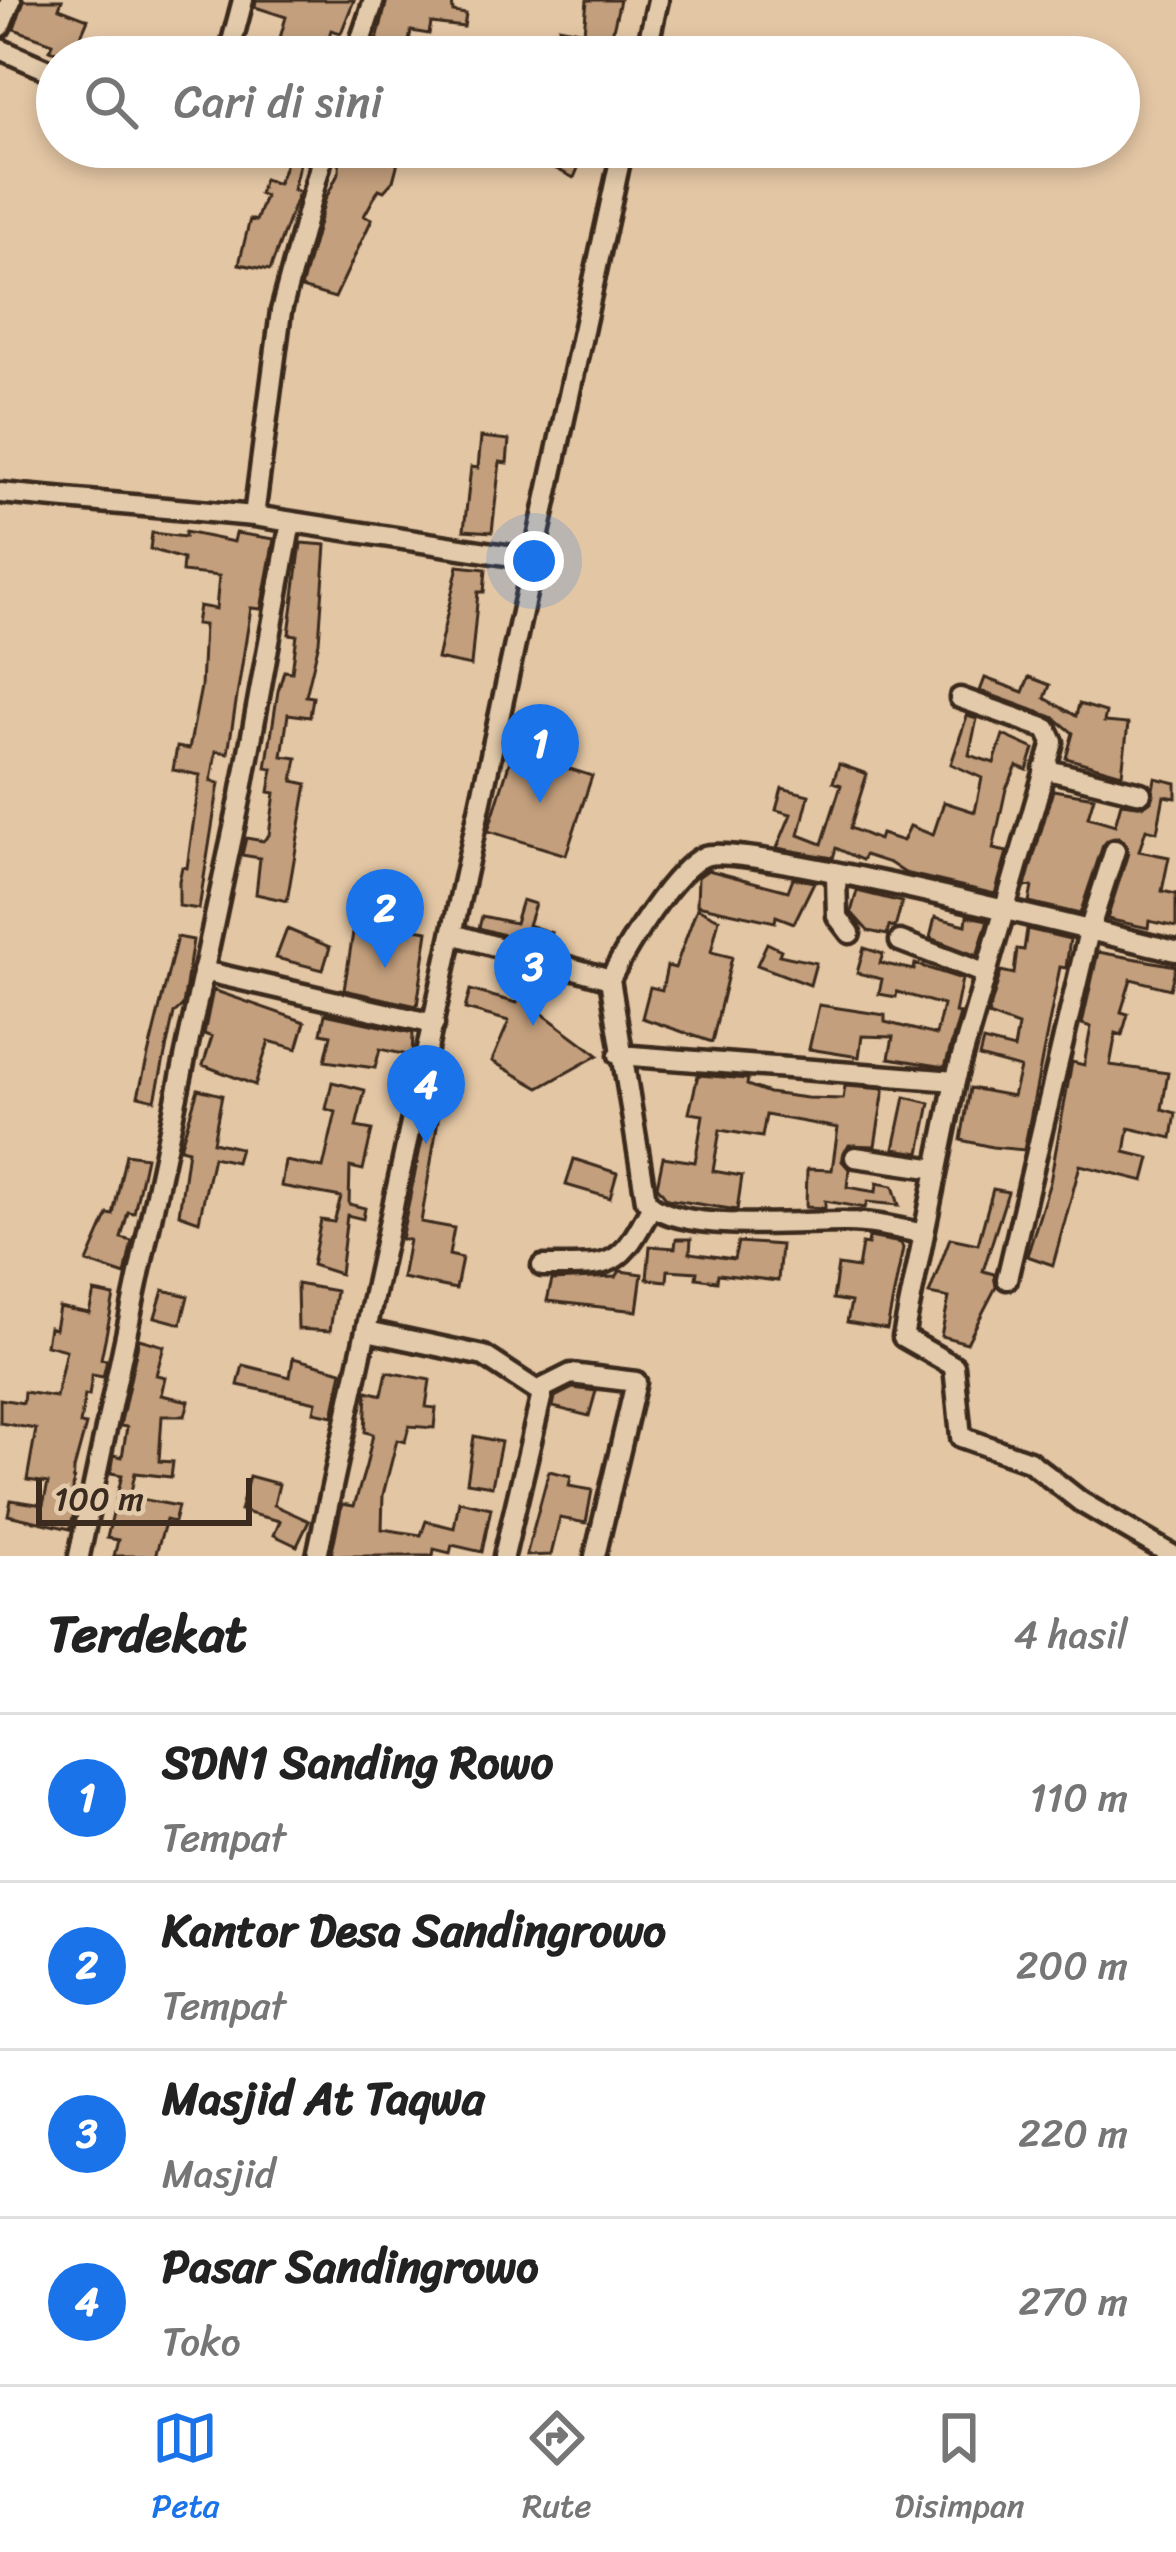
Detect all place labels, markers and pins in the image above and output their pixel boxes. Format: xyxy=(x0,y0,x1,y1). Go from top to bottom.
pin: 1 xyxy=(501,704,579,803)
pin: 2 xyxy=(346,869,424,968)
pin: 3 xyxy=(494,927,572,1026)
pin: 4 xyxy=(387,1045,465,1144)

